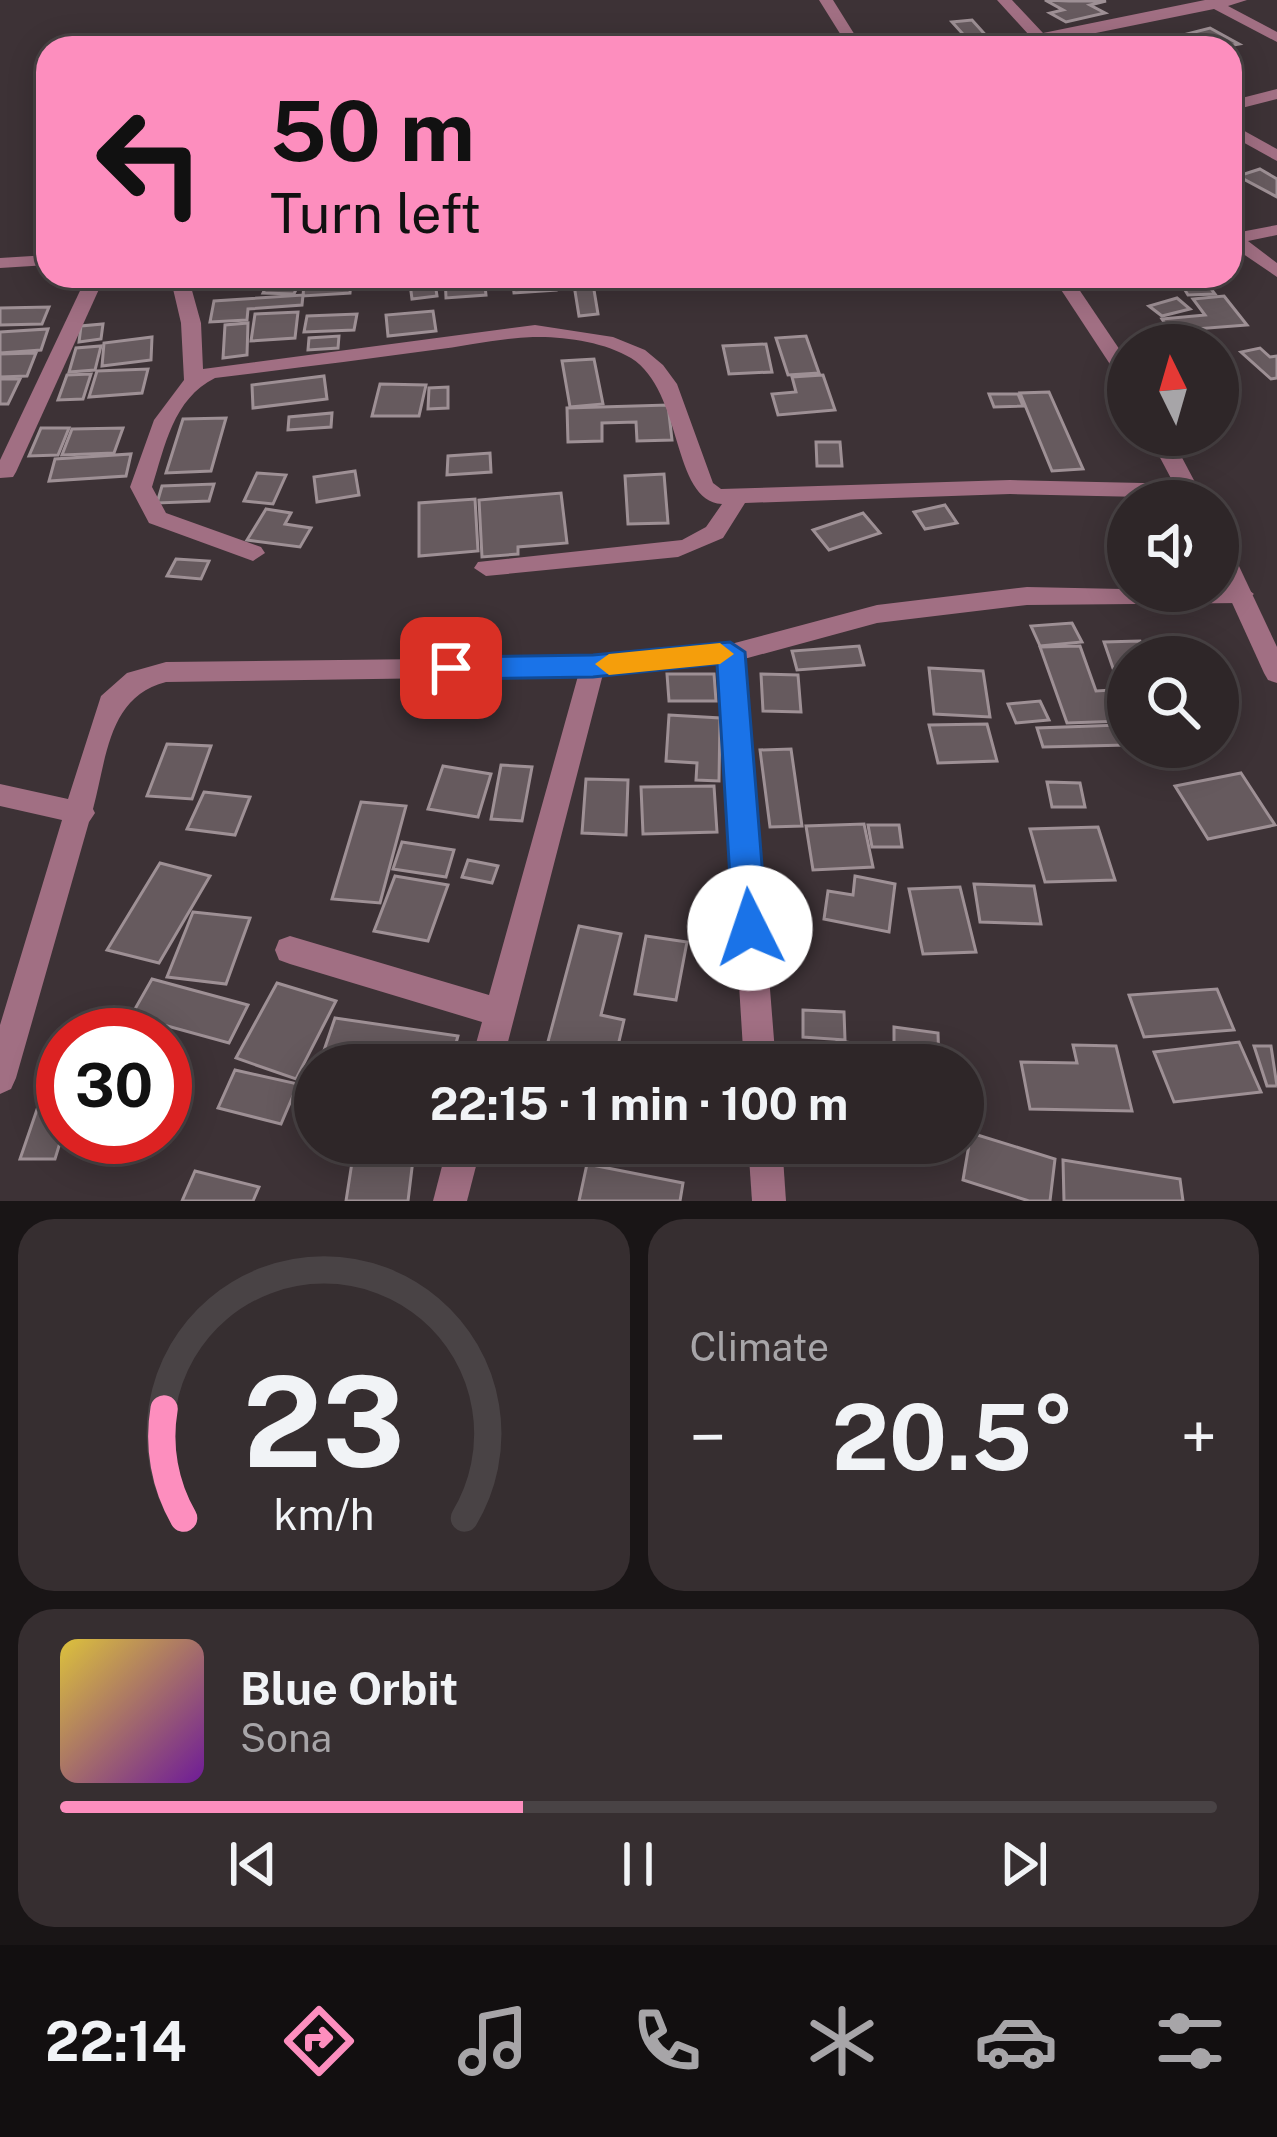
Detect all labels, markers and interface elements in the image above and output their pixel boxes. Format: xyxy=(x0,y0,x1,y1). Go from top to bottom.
text: 50 m xyxy=(270,81,475,180)
icon: left xyxy=(72,84,228,240)
text: Turn left xyxy=(270,182,481,245)
north arrow xyxy=(1107,324,1239,456)
map controls xyxy=(1107,324,1239,768)
button: sound xyxy=(1107,480,1239,612)
pin xyxy=(400,617,502,719)
icon: arrive xyxy=(418,635,484,701)
button: search xyxy=(1107,636,1239,768)
position arrow xyxy=(687,865,813,991)
speed limit sign: 30 xyxy=(36,1008,192,1164)
text: 22:15 · 1 min · 100 m xyxy=(430,1077,848,1130)
text: Climate xyxy=(690,1324,829,1370)
text: 23 xyxy=(243,1348,405,1495)
text: 20.5° xyxy=(832,1384,1075,1490)
text: − xyxy=(690,1398,726,1476)
text: + xyxy=(1180,1398,1217,1476)
text: km/h xyxy=(273,1489,374,1540)
text: Blue Orbit xyxy=(240,1662,458,1715)
text: Sona xyxy=(240,1715,332,1761)
icon: previous xyxy=(220,1831,286,1897)
icon: pause xyxy=(605,1831,671,1897)
icon: next xyxy=(991,1831,1057,1897)
icon: directions xyxy=(277,1999,361,2083)
icon: music xyxy=(451,1999,535,2083)
icon: phone xyxy=(625,1999,709,2083)
icon: climate xyxy=(800,1999,884,2083)
icon: car xyxy=(974,1999,1058,2083)
icon: filters xyxy=(1148,1999,1232,2083)
text: 22:14 xyxy=(45,2010,187,2073)

